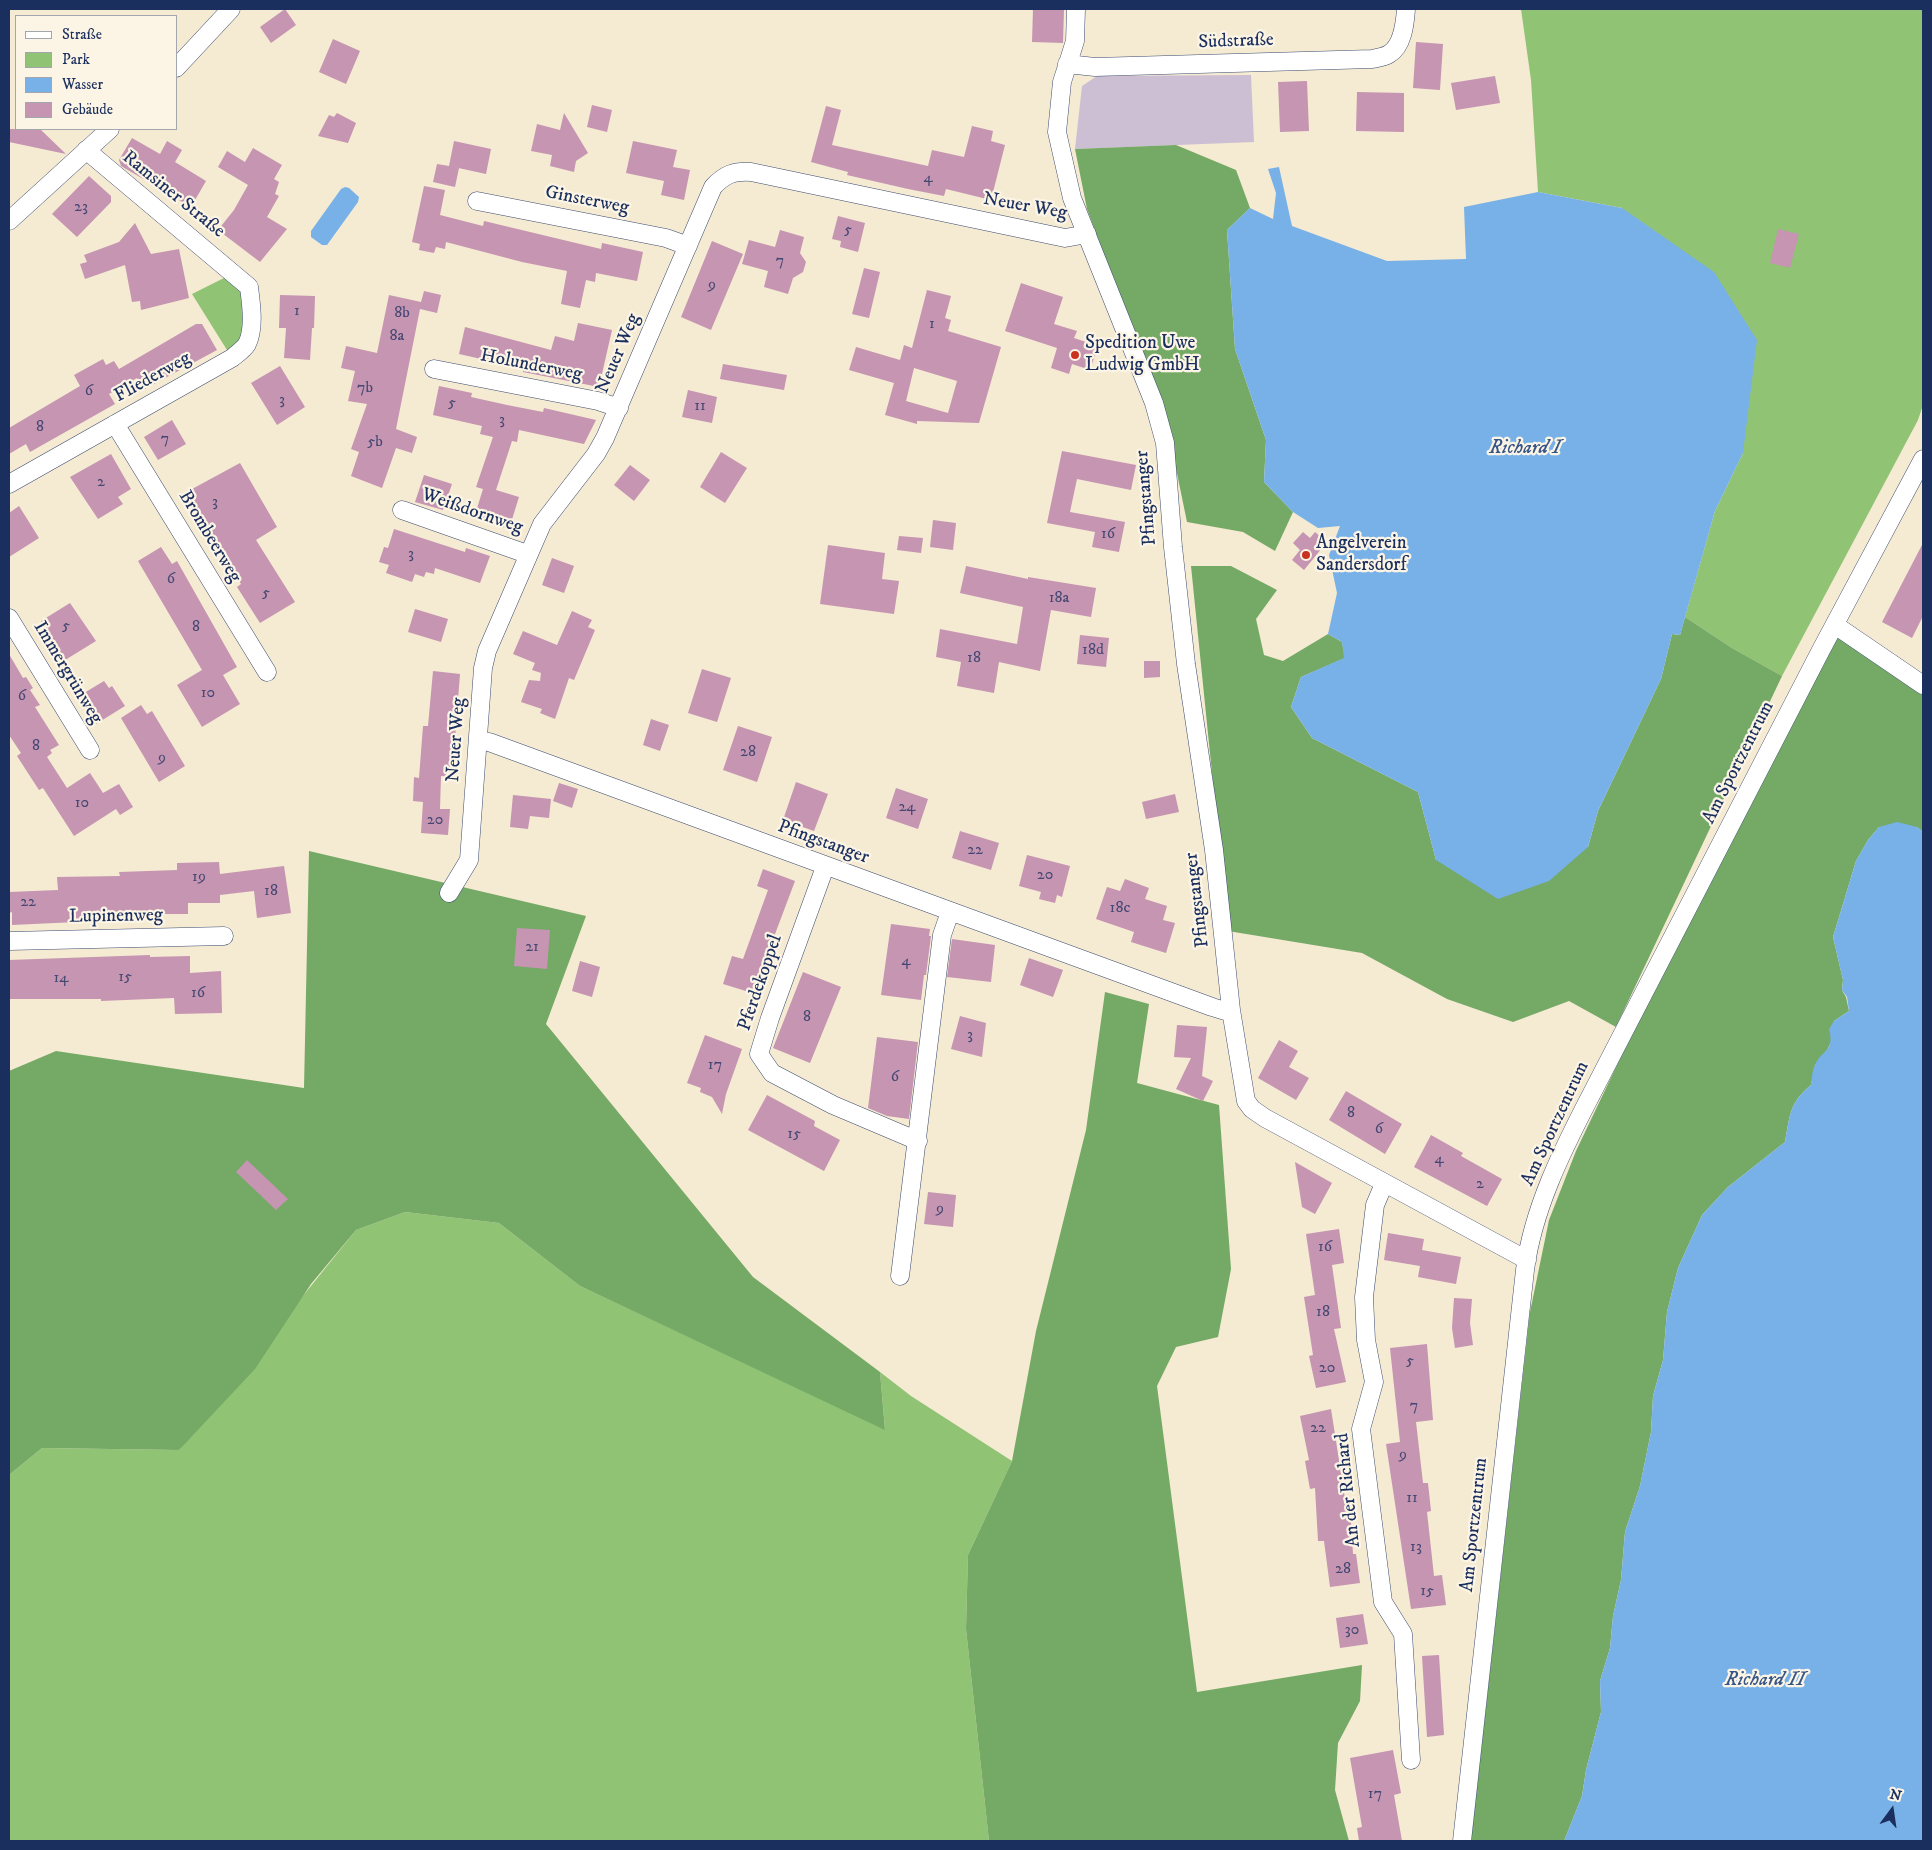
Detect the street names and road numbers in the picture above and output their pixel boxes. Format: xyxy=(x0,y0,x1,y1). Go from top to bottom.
street label: Südstraße xyxy=(1198,29,1274,55)
street label: Ramsiner Straße xyxy=(117,147,229,243)
street label: Ginsterweg xyxy=(543,182,631,220)
street label: Neuer Weg xyxy=(981,188,1069,226)
street label: Neuer Weg xyxy=(592,310,646,398)
street label: Holunderweg xyxy=(478,345,584,387)
street label: Fliederweg xyxy=(111,348,195,408)
street label: Pfingstanger xyxy=(1131,449,1163,547)
street label: Weißdornweg xyxy=(418,484,526,540)
street label: Brombeerweg xyxy=(173,487,245,587)
street label: Immergrünweg xyxy=(27,617,107,729)
street label: Neuer Weg xyxy=(443,697,471,783)
street label: Am Sportzentrum xyxy=(1698,698,1780,828)
street label: Pfingstanger xyxy=(774,816,872,870)
street label: Pfingstanger xyxy=(1181,851,1215,949)
street label: Lupinenweg xyxy=(69,905,163,929)
street label: Pferdekoppel xyxy=(734,932,788,1034)
street label: Am Sportzentrum xyxy=(1517,1058,1595,1190)
street label: An der Richard xyxy=(1332,1432,1366,1548)
street label: Am Sportzentrum xyxy=(1457,1457,1493,1593)

